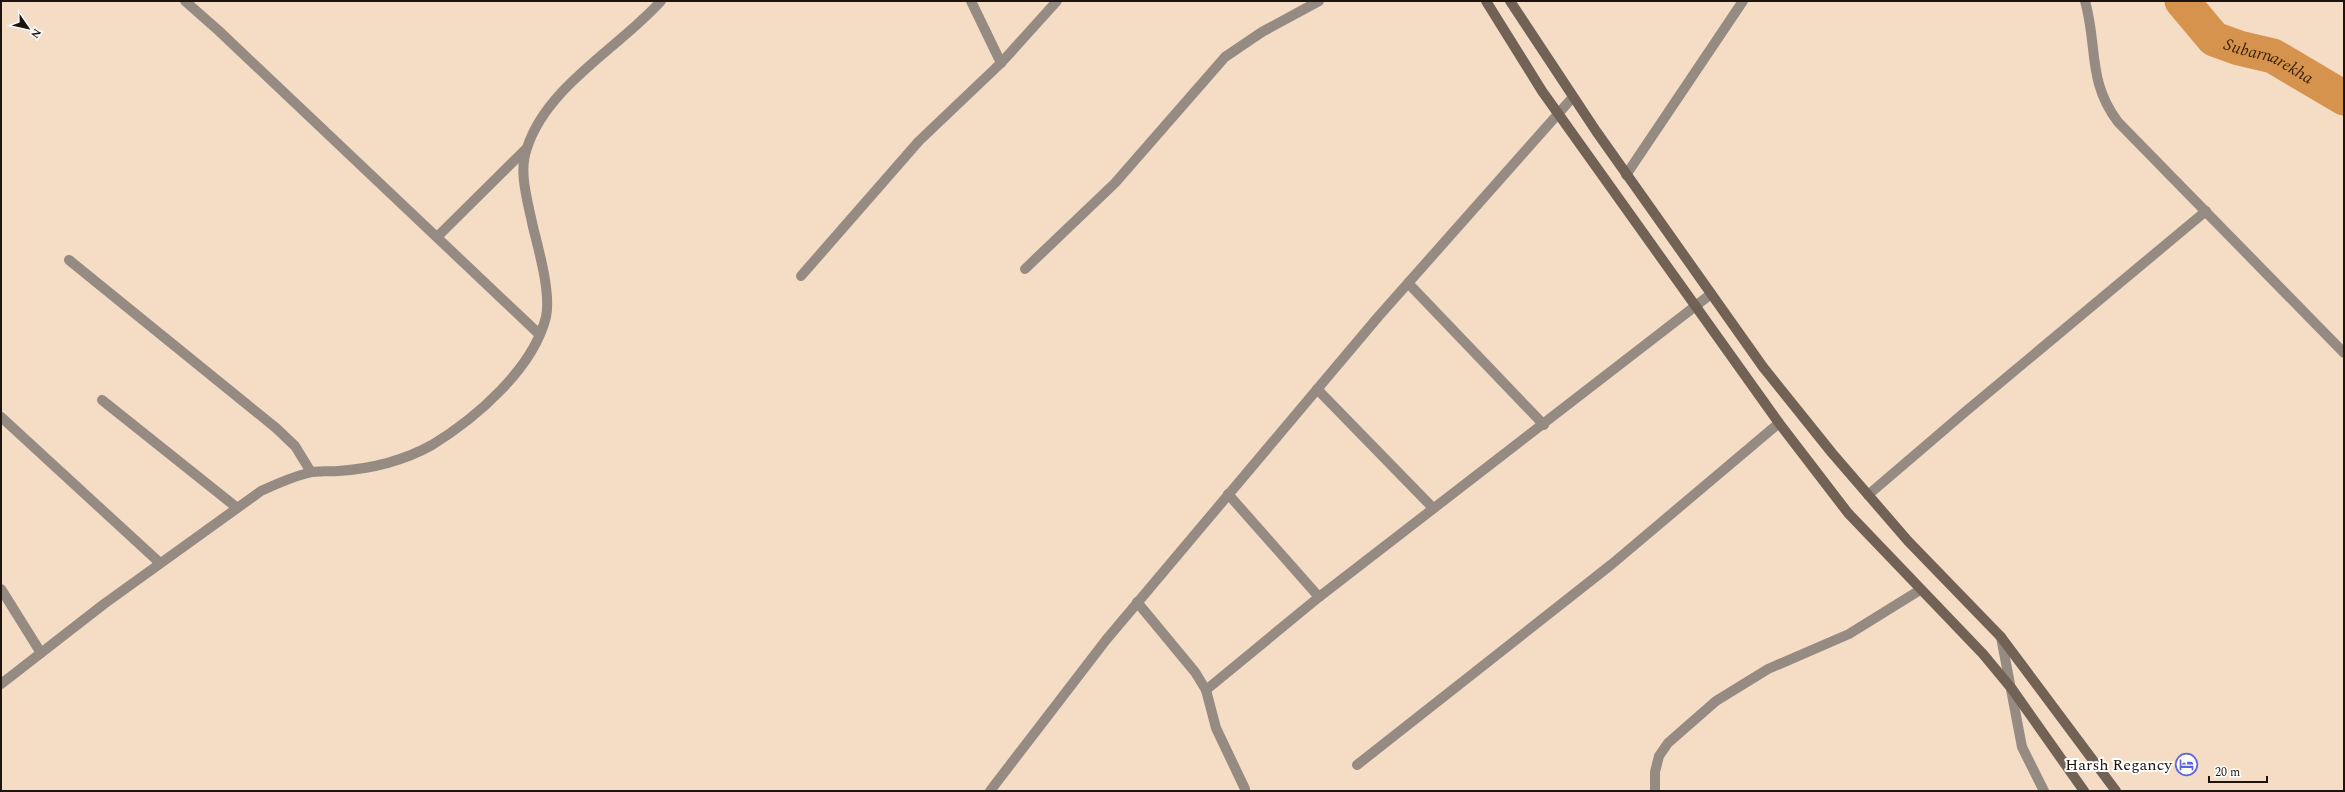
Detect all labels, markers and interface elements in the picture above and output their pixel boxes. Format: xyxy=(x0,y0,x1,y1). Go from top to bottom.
north arrow xyxy=(8,8,48,48)
text: N xyxy=(26,25,45,42)
water label: Subarnarekha xyxy=(2220,32,2319,91)
hotel icon: Harsh Regancy xyxy=(2174,751,2200,777)
place label: Harsh Regancy xyxy=(2065,753,2173,777)
scale bar xyxy=(2209,758,2267,784)
text: 20 m xyxy=(2215,763,2240,782)

